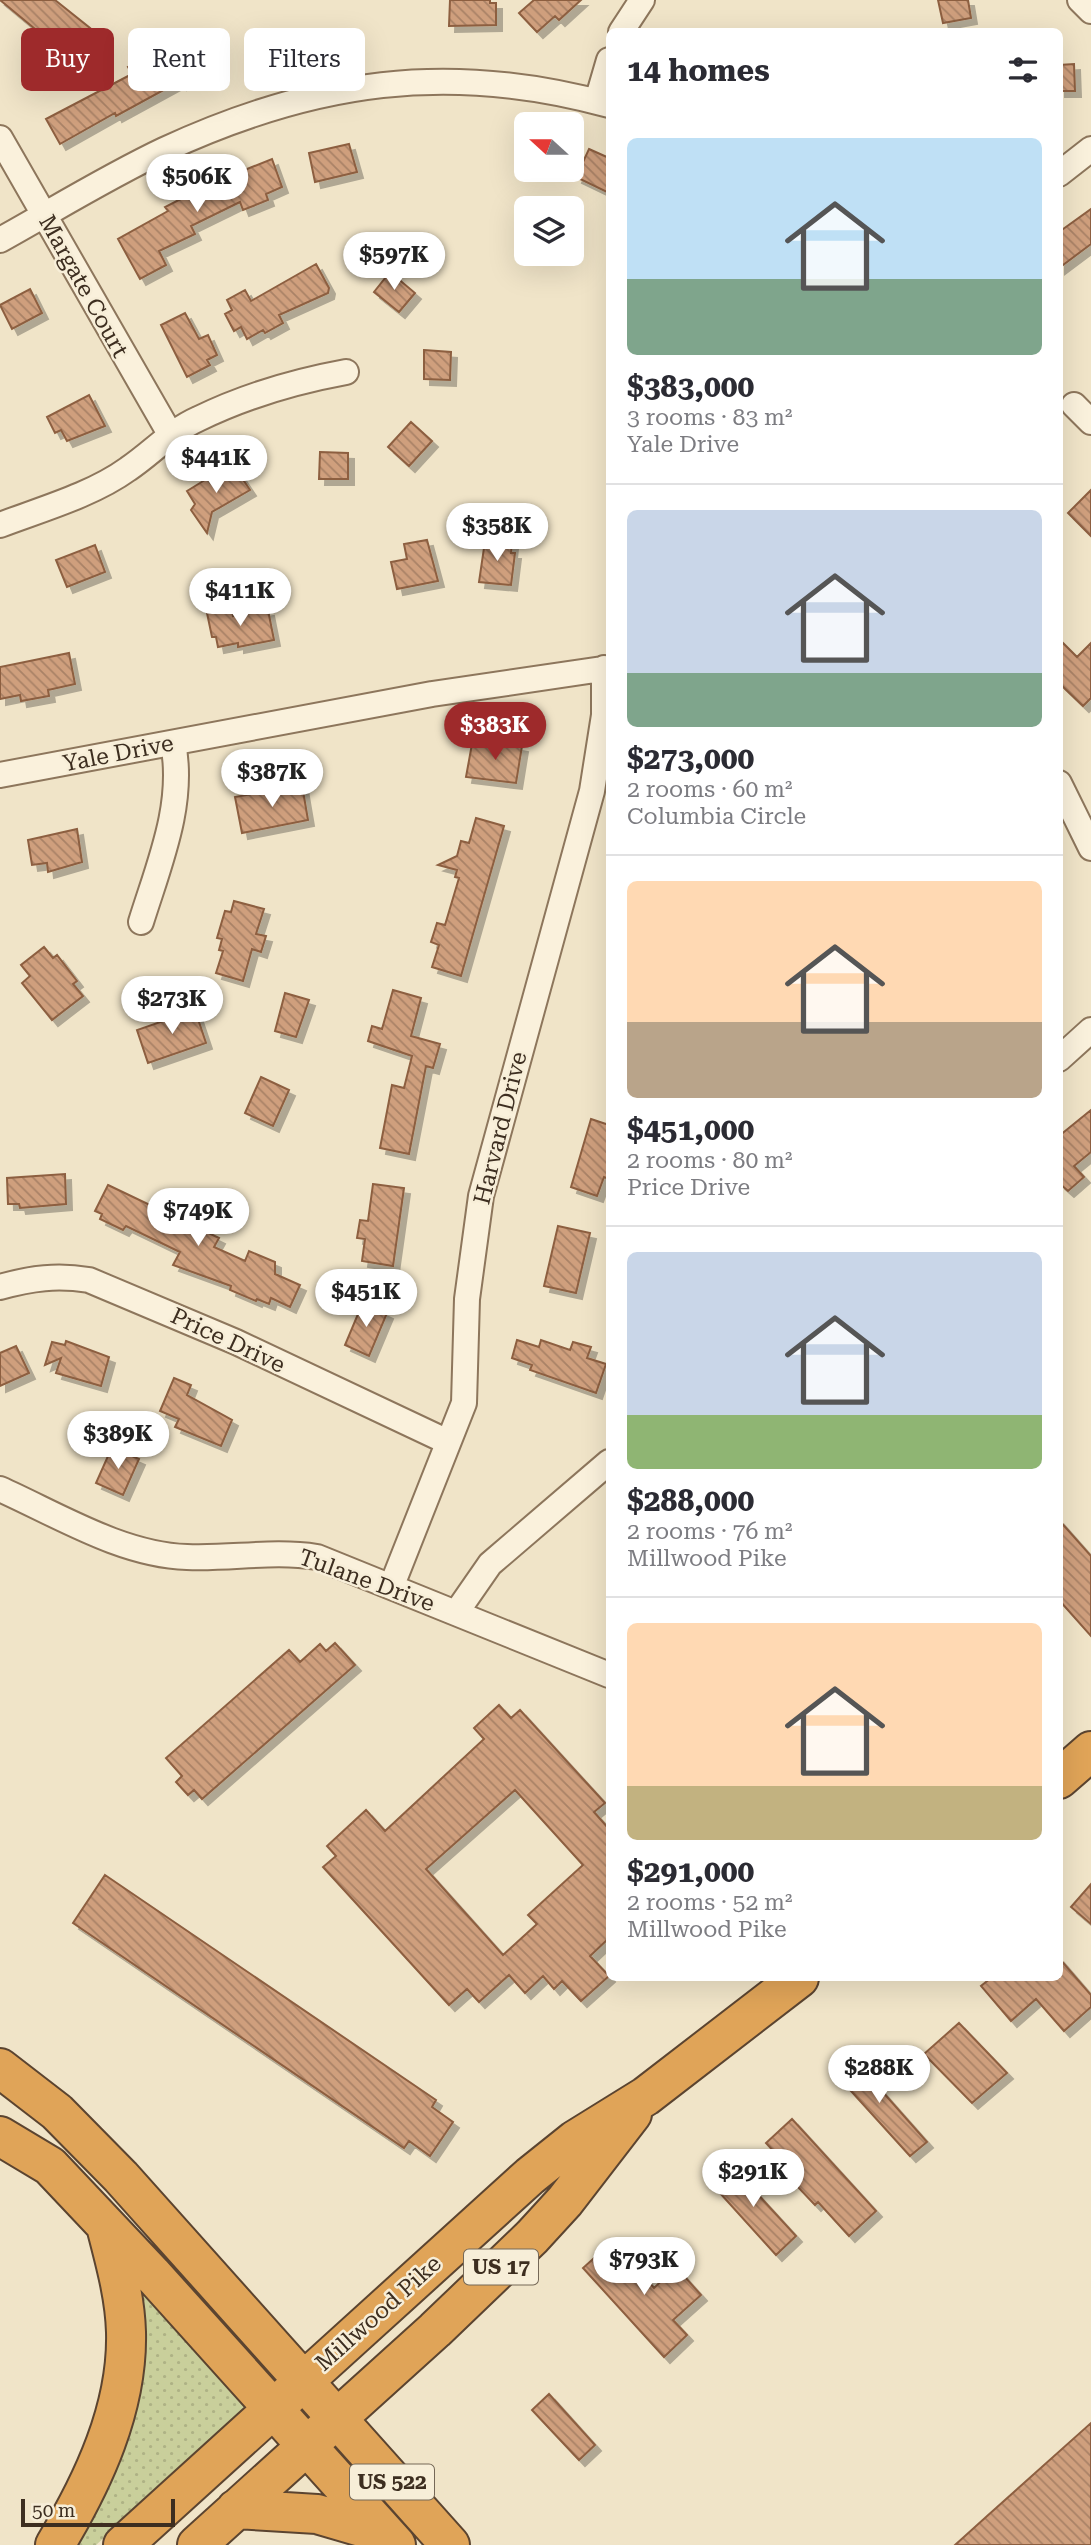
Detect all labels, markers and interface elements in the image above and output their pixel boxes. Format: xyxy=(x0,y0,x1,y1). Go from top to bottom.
chip: Buy xyxy=(21,28,114,91)
chip: Rent xyxy=(128,28,230,91)
chip: Filters xyxy=(244,28,365,91)
icon: filters xyxy=(1004,51,1042,89)
text: 14 homes xyxy=(627,53,770,88)
north arrow xyxy=(514,112,584,182)
map controls xyxy=(514,112,584,266)
pin: $506K xyxy=(148,154,246,214)
text: $506K xyxy=(162,163,232,190)
icon: home xyxy=(772,183,898,309)
button: layers xyxy=(514,196,584,266)
street label: Margate Court xyxy=(33,210,134,362)
pin: $597K xyxy=(345,232,443,292)
text: $597K xyxy=(359,241,429,268)
text: $383,000 xyxy=(627,369,754,404)
text: 3 rooms · 83 m² xyxy=(627,404,793,431)
text: Yale Drive xyxy=(627,431,739,458)
pin: $441K xyxy=(167,435,265,495)
text: $441K xyxy=(181,444,251,471)
pin: $358K xyxy=(448,504,546,563)
text: $358K xyxy=(462,512,532,539)
icon: home xyxy=(772,555,898,681)
pin: $411K xyxy=(191,568,289,628)
text: $411K xyxy=(205,577,275,604)
pin: $383K xyxy=(446,702,544,762)
text: $383K xyxy=(460,711,530,738)
street label: Yale Drive xyxy=(61,730,176,777)
text: $273,000 xyxy=(627,741,754,776)
pin: $387K xyxy=(223,750,321,809)
text: $387K xyxy=(237,758,307,785)
text: 2 rooms · 60 m² xyxy=(627,776,793,803)
text: Columbia Circle xyxy=(627,803,806,830)
icon: home xyxy=(772,926,898,1052)
pin: $273K xyxy=(123,976,221,1036)
text: $273K xyxy=(137,985,207,1012)
street label: Harvard Drive xyxy=(468,1049,533,1207)
text: $451,000 xyxy=(627,1112,754,1147)
text: 2 rooms · 80 m² xyxy=(627,1147,793,1174)
text: Price Drive xyxy=(627,1174,750,1201)
pin: $749K xyxy=(149,1188,247,1248)
text: $749K xyxy=(163,1197,233,1224)
pin: $451K xyxy=(317,1270,415,1329)
text: $451K xyxy=(331,1278,401,1305)
icon: home xyxy=(772,1297,898,1423)
street label: Price Drive xyxy=(166,1302,289,1379)
pin: $389K xyxy=(69,1412,167,1471)
text: $389K xyxy=(83,1420,153,1447)
text: $288,000 xyxy=(627,1483,754,1518)
text: 2 rooms · 76 m² xyxy=(627,1518,793,1545)
street label: Tulane Drive xyxy=(295,1543,438,1618)
text: Millwood Pike xyxy=(627,1545,787,1572)
icon: home xyxy=(772,1668,898,1794)
text: $291,000 xyxy=(627,1854,754,1889)
text: 2 rooms · 52 m² xyxy=(627,1889,793,1916)
text: Millwood Pike xyxy=(627,1916,787,1943)
pin: $288K xyxy=(830,2046,928,2105)
text: $288K xyxy=(844,2054,914,2081)
pin: $291K xyxy=(704,2150,802,2209)
text: $291K xyxy=(718,2158,788,2185)
pin: $793K xyxy=(595,2238,693,2297)
text: $793K xyxy=(609,2246,679,2273)
street label: Millwood Pike xyxy=(310,2250,447,2377)
road number: US 17 xyxy=(464,2250,538,2284)
road number: US 522 xyxy=(350,2464,434,2500)
scale bar xyxy=(21,2496,175,2528)
text: 50 m xyxy=(32,2499,75,2522)

